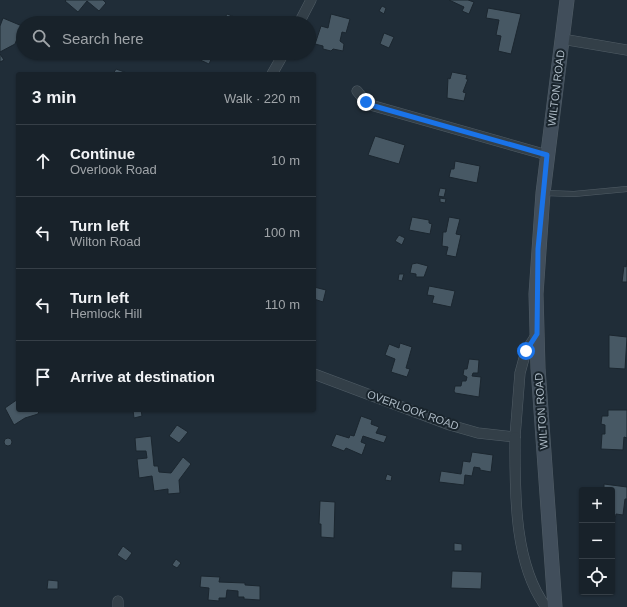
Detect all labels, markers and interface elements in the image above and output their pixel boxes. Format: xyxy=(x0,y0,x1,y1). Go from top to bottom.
search box xyxy=(16,16,316,60)
icon: search xyxy=(30,27,52,49)
text: Search here xyxy=(62,30,144,47)
street label: WILTON ROAD xyxy=(545,49,567,127)
text: 3 min xyxy=(32,88,76,107)
text: Walk · 220 m xyxy=(224,91,300,106)
route end xyxy=(357,93,375,111)
text: Continue xyxy=(70,145,135,162)
icon: ahead xyxy=(32,150,54,172)
text: 10 m xyxy=(271,153,300,168)
text: Overlook Road xyxy=(70,162,157,177)
text: Turn left xyxy=(70,217,129,234)
icon: left xyxy=(32,222,54,244)
text: 100 m xyxy=(264,225,300,240)
text: Wilton Road xyxy=(70,234,141,249)
text: Turn left xyxy=(70,289,129,306)
icon: left xyxy=(32,294,54,316)
text: 110 m xyxy=(265,297,300,312)
text: Hemlock Hill xyxy=(70,306,142,321)
route start xyxy=(517,342,535,360)
icon: arrive xyxy=(32,366,54,388)
text: Arrive at destination xyxy=(70,368,215,385)
street label: WILTON ROAD xyxy=(532,372,550,450)
street label: OVERLOOK ROAD xyxy=(366,388,460,432)
map controls xyxy=(579,487,615,595)
button: + xyxy=(579,487,615,523)
button: − xyxy=(579,523,615,559)
button: locate xyxy=(579,559,615,595)

